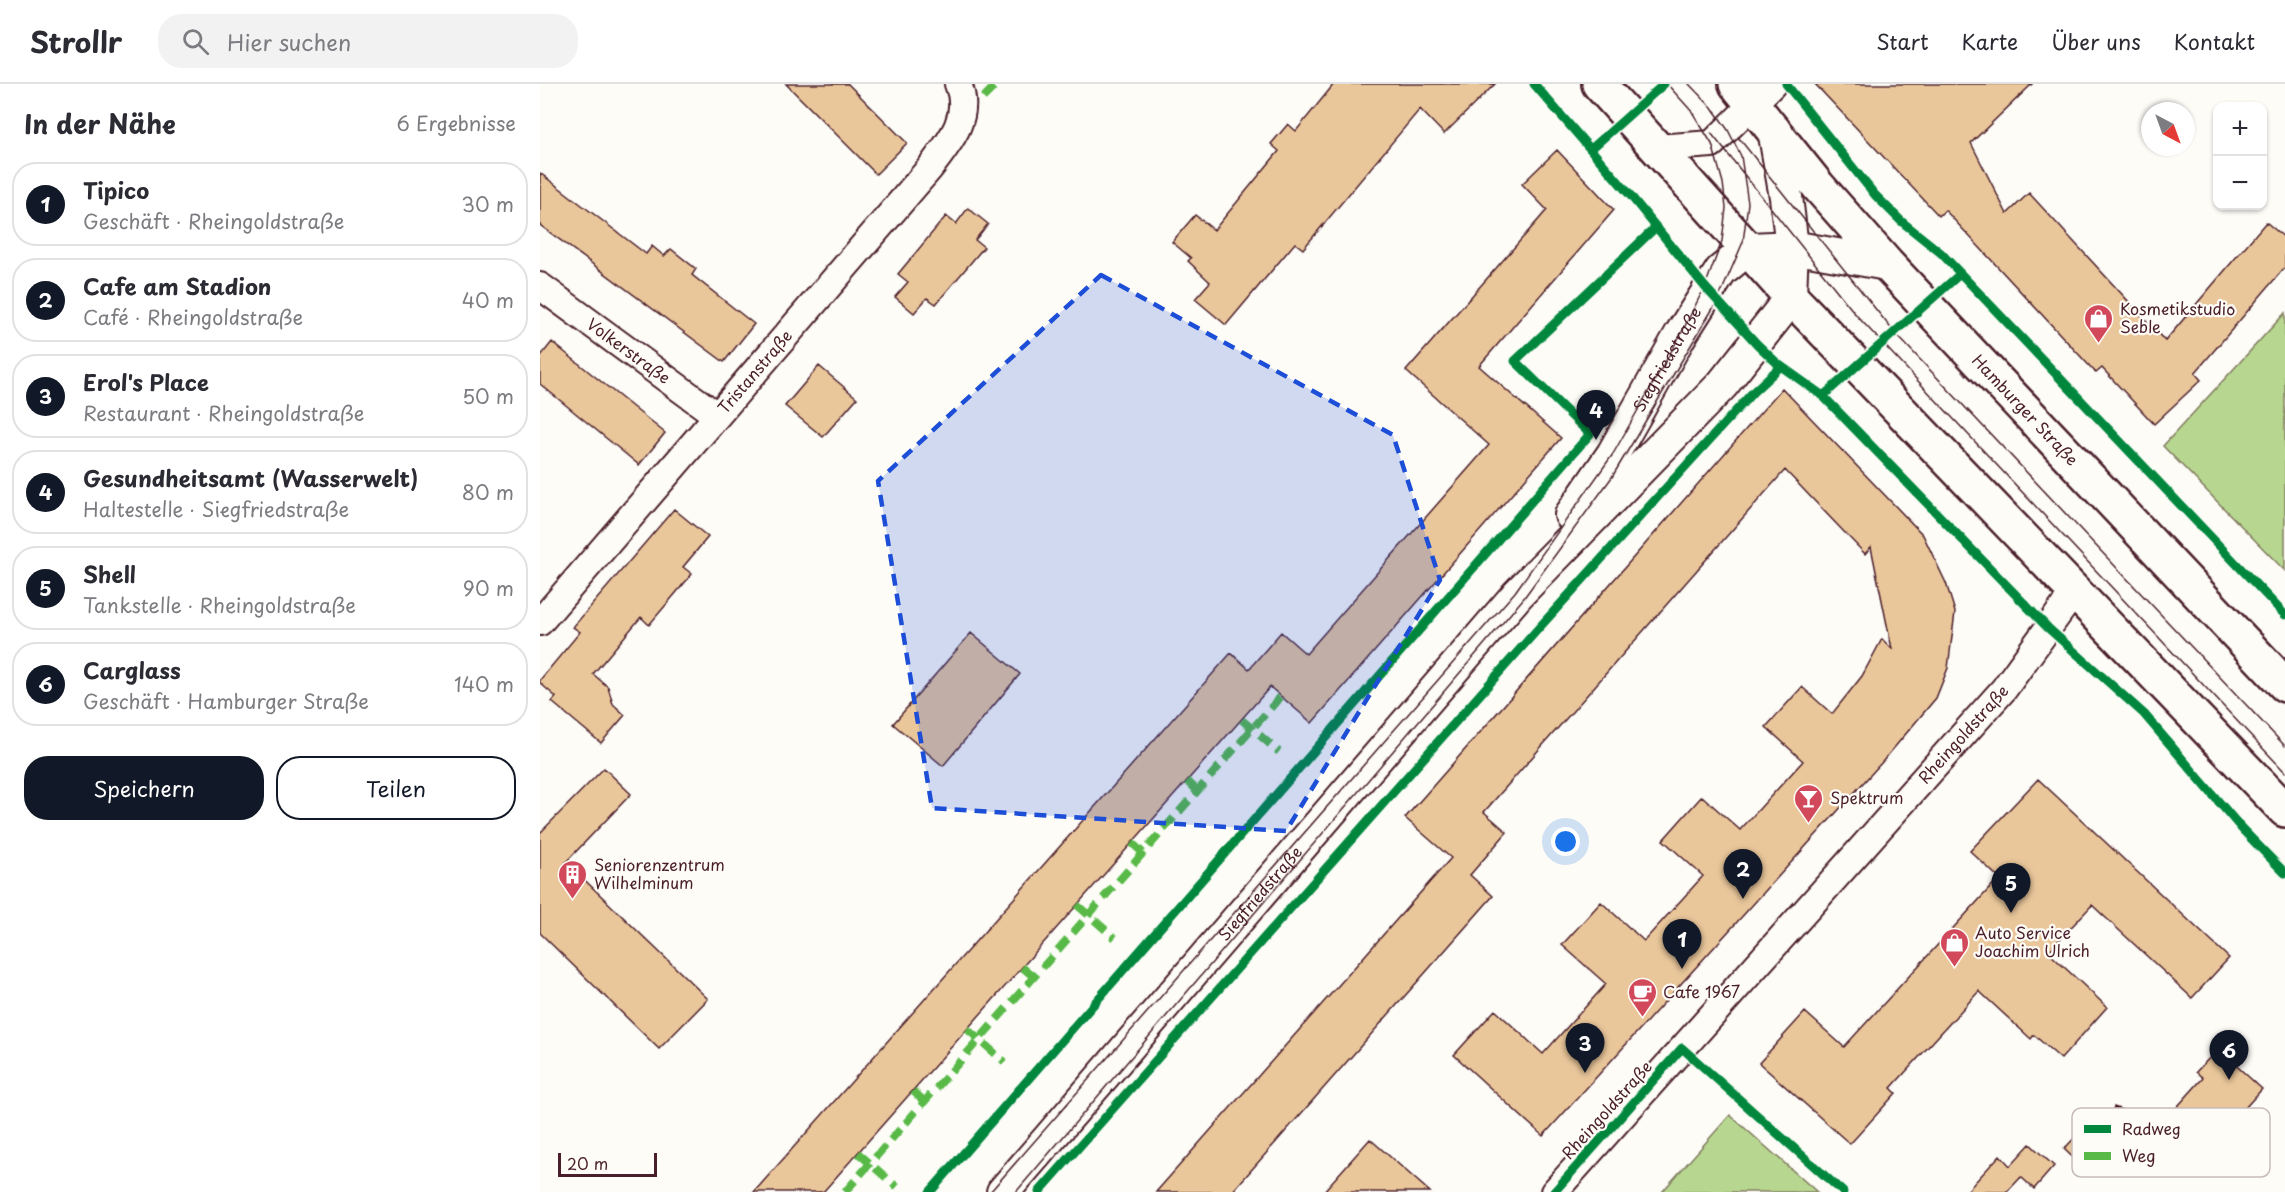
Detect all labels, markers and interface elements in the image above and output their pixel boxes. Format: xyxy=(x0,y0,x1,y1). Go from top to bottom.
search box xyxy=(158,14,578,68)
text: Strollr xyxy=(30,20,122,63)
icon: search xyxy=(179,25,212,58)
text: Hier suchen xyxy=(227,25,351,58)
text: Start xyxy=(1876,25,1928,57)
text: Karte xyxy=(1961,25,2018,57)
text: Über uns xyxy=(2051,25,2141,57)
text: Kontakt xyxy=(2174,25,2255,57)
north arrow xyxy=(2141,102,2195,156)
map controls xyxy=(2213,102,2267,210)
button: + xyxy=(2213,102,2267,156)
text: In der Nähe xyxy=(24,104,176,143)
text: 6 Ergebnisse xyxy=(396,108,516,138)
button: − xyxy=(2213,156,2267,210)
text: Tipico xyxy=(83,173,149,206)
text: 1 xyxy=(41,189,50,219)
text: 30 m xyxy=(461,189,514,219)
text: Geschäft · Rheingoldstraße xyxy=(83,206,344,236)
text: Cafe am Stadion xyxy=(83,269,271,302)
text: 2 xyxy=(38,285,53,315)
text: 40 m xyxy=(462,285,514,315)
place label: Kosmetikstudio Seble xyxy=(2120,296,2235,338)
text: Café · Rheingoldstraße xyxy=(83,302,303,332)
street label: Siegfriedstraße xyxy=(1626,302,1706,416)
shop icon: Kosmetikstudio Seble xyxy=(2083,302,2115,344)
street label: Volkerstraße xyxy=(583,312,676,389)
street label: Tristanstraße xyxy=(711,324,797,418)
street label: Hamburger Straße xyxy=(1967,348,2084,470)
text: Erol's Place xyxy=(83,365,209,398)
text: 3 xyxy=(39,381,52,411)
text: 50 m xyxy=(462,381,514,411)
pin: 4 xyxy=(1576,390,1616,440)
text: Restaurant · Rheingoldstraße xyxy=(83,398,364,428)
text: Gesundheitsamt (Wasserwelt) xyxy=(83,461,418,494)
text: 4 xyxy=(39,477,52,507)
text: 80 m xyxy=(462,477,514,507)
text: Haltestelle · Siegfriedstraße xyxy=(83,494,349,524)
text: Shell xyxy=(83,557,136,590)
text: 5 xyxy=(39,573,52,603)
text: 90 m xyxy=(463,573,514,603)
text: Tankstelle · Rheingoldstraße xyxy=(83,590,356,620)
text: Carglass xyxy=(83,653,181,686)
text: 6 xyxy=(38,669,53,699)
text: 140 m xyxy=(454,669,514,699)
street label: Rheingoldstraße xyxy=(1912,679,2013,788)
text: Geschäft · Hamburger Straße xyxy=(83,686,369,716)
button: Speichern xyxy=(24,756,264,820)
button: Teilen xyxy=(276,756,516,820)
bar icon: Spektrum xyxy=(1793,782,1825,824)
place label: Spektrum xyxy=(1830,785,1904,809)
your location xyxy=(1551,827,1580,856)
street label: Siegfriedstraße xyxy=(1212,840,1307,945)
pin: 2 xyxy=(1724,850,1762,899)
place label: Seniorenzentrum Wilhelminum xyxy=(594,852,725,894)
building icon: Seniorenzentrum Wilhelminum xyxy=(557,858,589,900)
pin: 5 xyxy=(1992,864,2030,913)
pin: 1 xyxy=(1662,920,1702,969)
place label: Auto Service Joachim Ulrich xyxy=(1975,920,2090,962)
shop icon: Auto Service Joachim Ulrich xyxy=(1938,926,1970,968)
cafe icon: Cafe 1967 xyxy=(1626,976,1658,1018)
place label: Cafe 1967 xyxy=(1663,979,1740,1003)
pin: 3 xyxy=(1566,1024,1604,1073)
pin: 6 xyxy=(2210,1030,2248,1080)
street label: Rheingoldstraße xyxy=(1555,1055,1657,1164)
legend xyxy=(2072,1108,2270,1177)
text: Radweg xyxy=(2122,1116,2181,1140)
text: Weg xyxy=(2122,1143,2155,1167)
scale bar xyxy=(558,1150,657,1178)
text: 20 m xyxy=(567,1151,608,1175)

